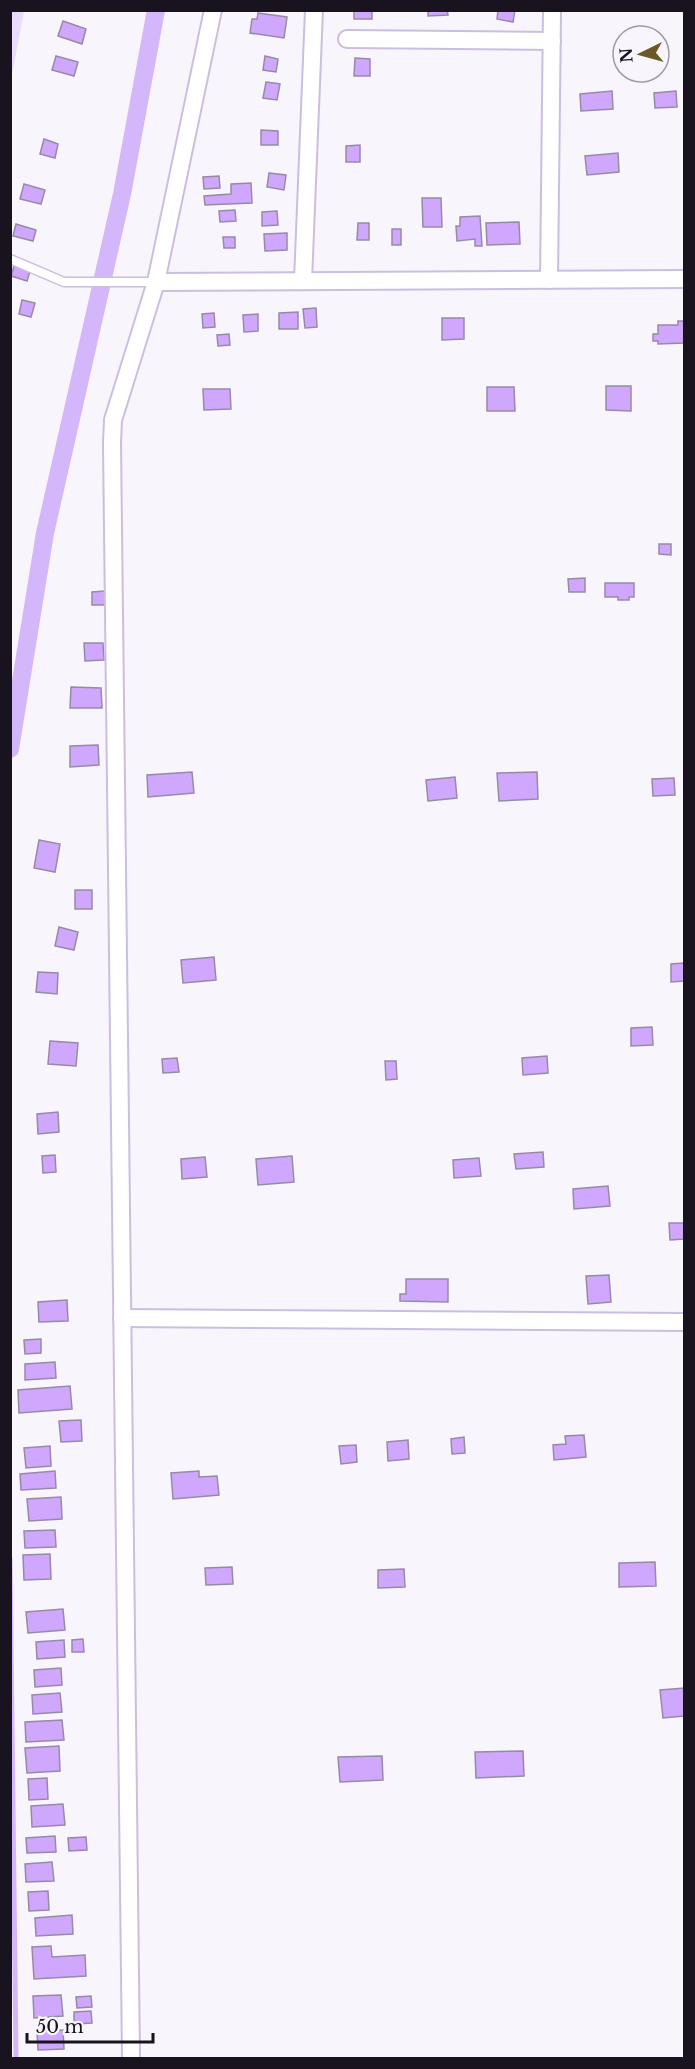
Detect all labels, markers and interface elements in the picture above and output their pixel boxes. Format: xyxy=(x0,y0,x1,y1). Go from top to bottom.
north arrow xyxy=(611,24,671,84)
text: N xyxy=(615,47,637,64)
scale bar xyxy=(27,2006,153,2044)
text: 50 m xyxy=(36,2016,84,2038)

